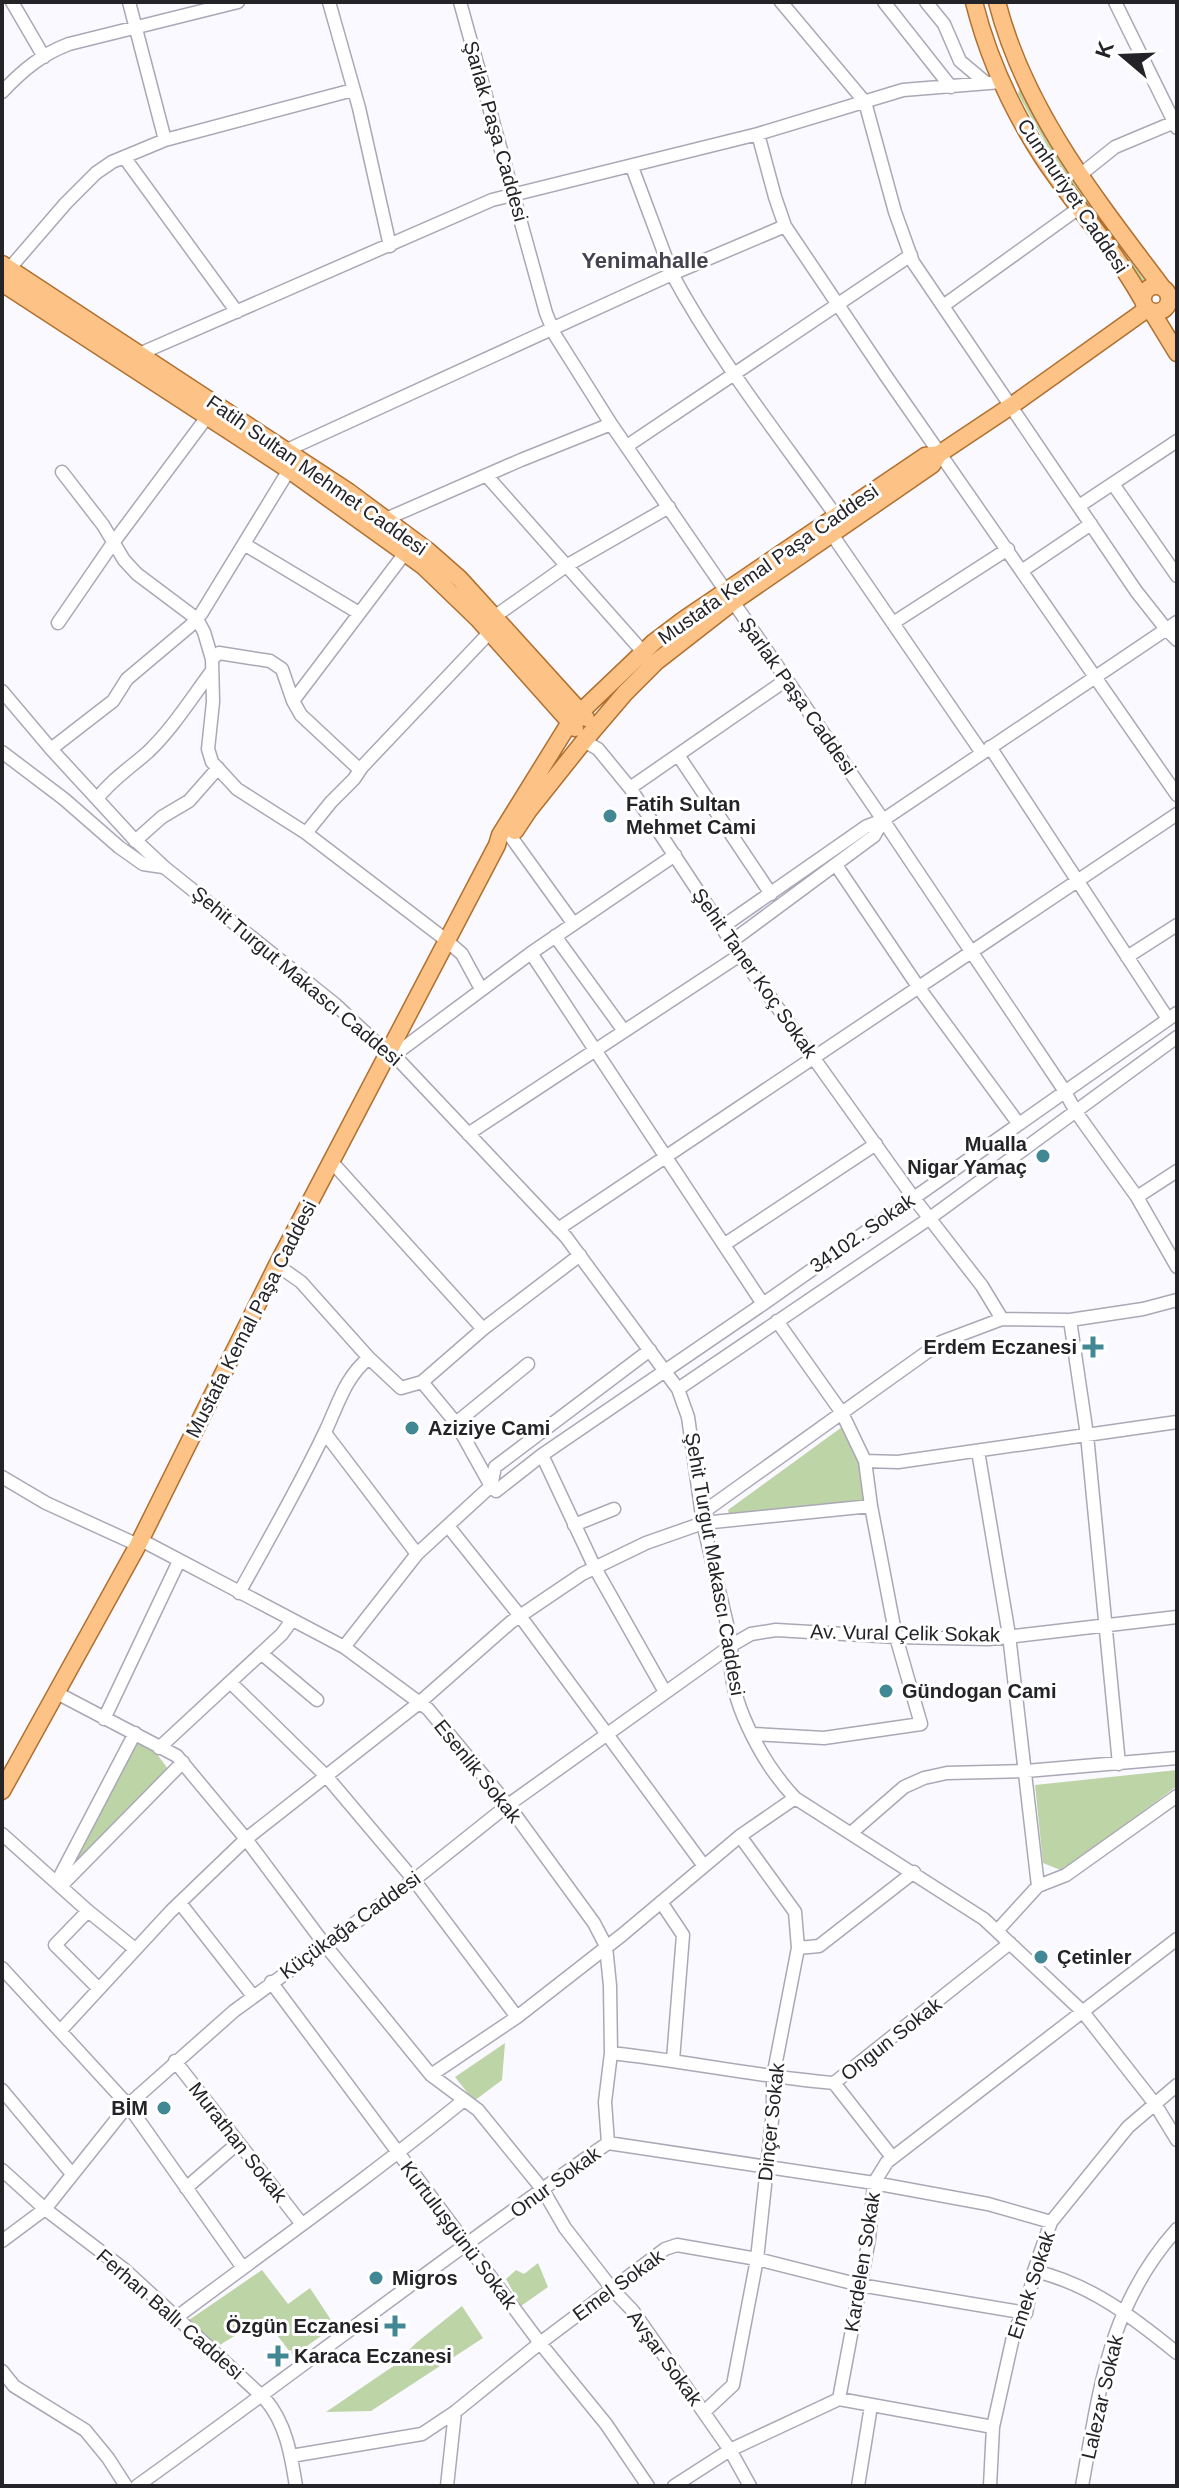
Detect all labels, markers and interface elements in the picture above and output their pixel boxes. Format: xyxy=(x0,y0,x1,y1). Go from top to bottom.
north arrow xyxy=(1083,16,1163,96)
street label: Şarlak Paşa Caddesi xyxy=(460,38,532,224)
text: K xyxy=(1090,38,1119,61)
street label: Cumhuriyet Caddesi xyxy=(1013,115,1133,277)
district label: Yenimahalle xyxy=(581,248,709,273)
street label: Fatih Sultan Mehmet Caddesi xyxy=(203,390,431,560)
street label: Mustafa Kemal Paşa Caddesi xyxy=(654,479,882,649)
street label: Şarlak Paşa Caddesi xyxy=(735,613,861,779)
place label: Fatih Sultan Mehmet Cami xyxy=(626,793,756,838)
marker: Fatih Sultan Mehmet Cami xyxy=(601,807,619,825)
street label: Şehit Turgut Makascı Caddesi xyxy=(188,882,406,1070)
street label: Şehit Taner Koç Sokak xyxy=(688,884,823,1063)
place label: Mualla Nigar Yamaç xyxy=(907,1133,1028,1178)
marker: Mualla Nigar Yamaç xyxy=(1034,1147,1052,1165)
street label: 34102. Sokak xyxy=(806,1188,919,1277)
street label: Mustafa Kemal Paşa Caddesi xyxy=(181,1197,321,1441)
place label: Erdem Eczanesi xyxy=(924,1336,1077,1358)
marker: Erdem Eczanesi xyxy=(1084,1338,1102,1356)
place label: Aziziye Cami xyxy=(428,1417,550,1439)
marker: Aziziye Cami xyxy=(403,1419,421,1437)
street label: Şehit Turgut Makascı Caddesi xyxy=(681,1431,749,1697)
street label: Av. Vural Çelik Sokak xyxy=(810,1620,1001,1646)
place label: Gündogan Cami xyxy=(902,1680,1056,1702)
marker: Gündogan Cami xyxy=(877,1682,895,1700)
street label: Esenlik Sokak xyxy=(430,1715,527,1828)
street label: Küçükağa Caddesi xyxy=(276,1867,424,1983)
place label: Çetinler xyxy=(1057,1946,1132,1968)
marker: Çetinler xyxy=(1032,1948,1050,1966)
street label: Ongun Sokak xyxy=(836,1992,946,2085)
street label: Dinçer Sokak xyxy=(754,2061,788,2182)
street label: Murathan Sokak xyxy=(184,2078,292,2207)
place label: BİM xyxy=(111,2097,148,2119)
marker: BİM xyxy=(155,2099,173,2117)
street label: Onur Sokak xyxy=(506,2141,605,2222)
street label: Kurtuluşgünü Sokak xyxy=(396,2157,522,2314)
street label: Kardelen Sokak xyxy=(840,2190,884,2333)
street label: Emek Sokak xyxy=(1003,2227,1059,2342)
street label: Ferhan Ballı Caddesi xyxy=(92,2244,248,2384)
street label: Emel Sokak xyxy=(568,2244,668,2325)
place label: Migros xyxy=(392,2267,458,2289)
marker: Migros xyxy=(367,2269,385,2287)
street label: Avşar Sokak xyxy=(623,2306,707,2411)
place label: Özgün Eczanesi xyxy=(226,2315,379,2337)
marker: Özgün Eczanesi xyxy=(386,2317,404,2335)
street label: Lalezar Sokak xyxy=(1077,2332,1127,2461)
place label: Karaca Eczanesi xyxy=(294,2345,452,2367)
marker: Karaca Eczanesi xyxy=(269,2347,287,2365)

